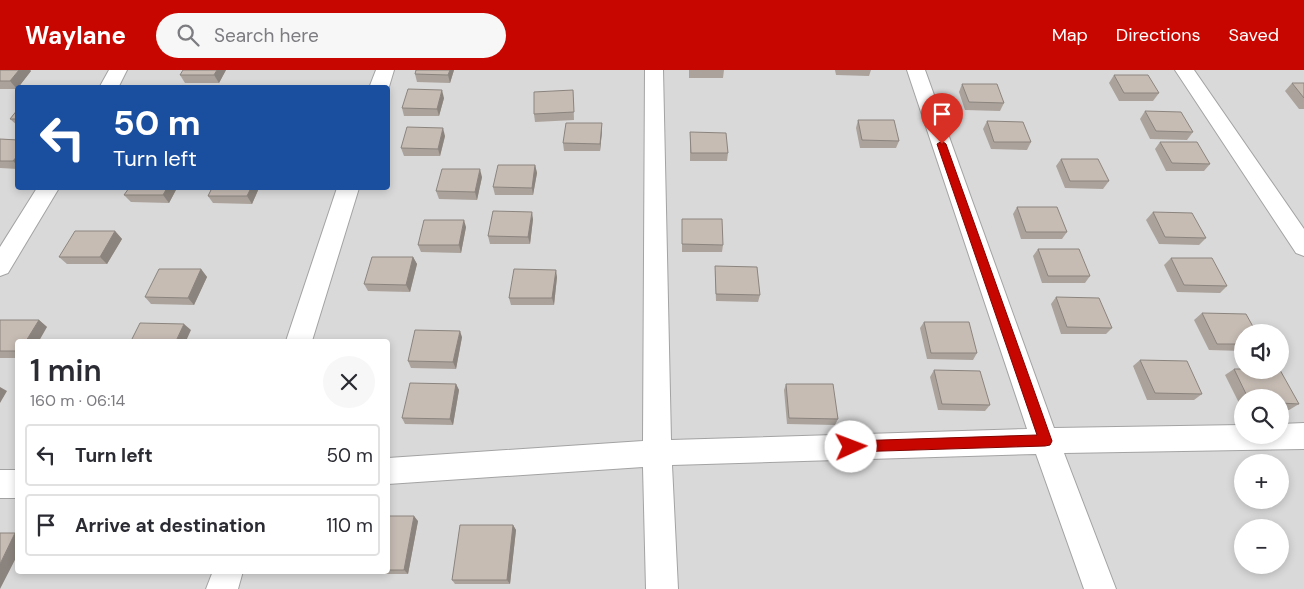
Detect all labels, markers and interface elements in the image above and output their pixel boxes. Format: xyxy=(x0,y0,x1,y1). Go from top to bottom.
search box xyxy=(156,13,506,58)
text: Waylane xyxy=(25,20,126,51)
icon: search xyxy=(174,21,202,49)
text: Search here xyxy=(214,23,319,48)
text: Map xyxy=(1052,23,1088,47)
text: Directions xyxy=(1116,23,1201,47)
text: Saved xyxy=(1229,23,1279,47)
pin xyxy=(921,93,963,144)
text: 50 m xyxy=(113,100,201,146)
icon: arrive xyxy=(928,100,956,128)
icon: left xyxy=(30,105,95,170)
text: Turn left xyxy=(113,144,197,173)
map controls xyxy=(1234,324,1289,574)
button: sound xyxy=(1234,324,1289,379)
text: 1 min xyxy=(30,351,102,390)
button: close xyxy=(323,356,375,408)
button: search xyxy=(1234,389,1289,444)
text: 160 m · 06:14 xyxy=(30,390,125,411)
position arrow xyxy=(824,420,876,472)
icon: left xyxy=(32,441,60,469)
text: Turn left xyxy=(75,443,153,468)
text: 50 m xyxy=(326,443,373,468)
button: + xyxy=(1234,454,1289,509)
icon: arrive xyxy=(32,511,60,539)
text: Arrive at destination xyxy=(75,513,266,538)
text: 110 m xyxy=(326,513,373,538)
button: − xyxy=(1234,519,1289,574)

